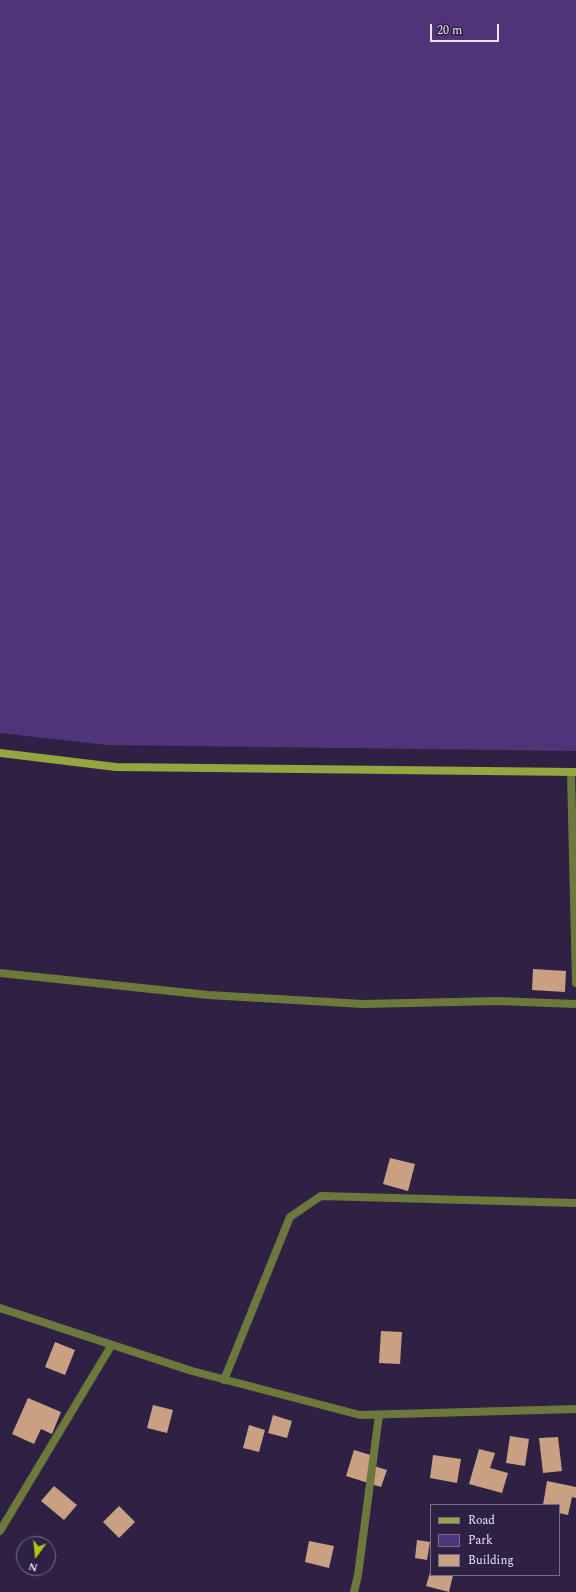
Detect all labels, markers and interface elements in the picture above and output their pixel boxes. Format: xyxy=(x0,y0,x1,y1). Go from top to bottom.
scale bar xyxy=(432,16,501,42)
text: 20 m xyxy=(437,21,462,40)
legend xyxy=(430,1504,560,1576)
text: Road xyxy=(468,1511,495,1530)
text: Park xyxy=(468,1531,493,1550)
north arrow xyxy=(16,1536,56,1576)
text: Building xyxy=(468,1551,514,1570)
text: N xyxy=(26,1558,40,1576)

